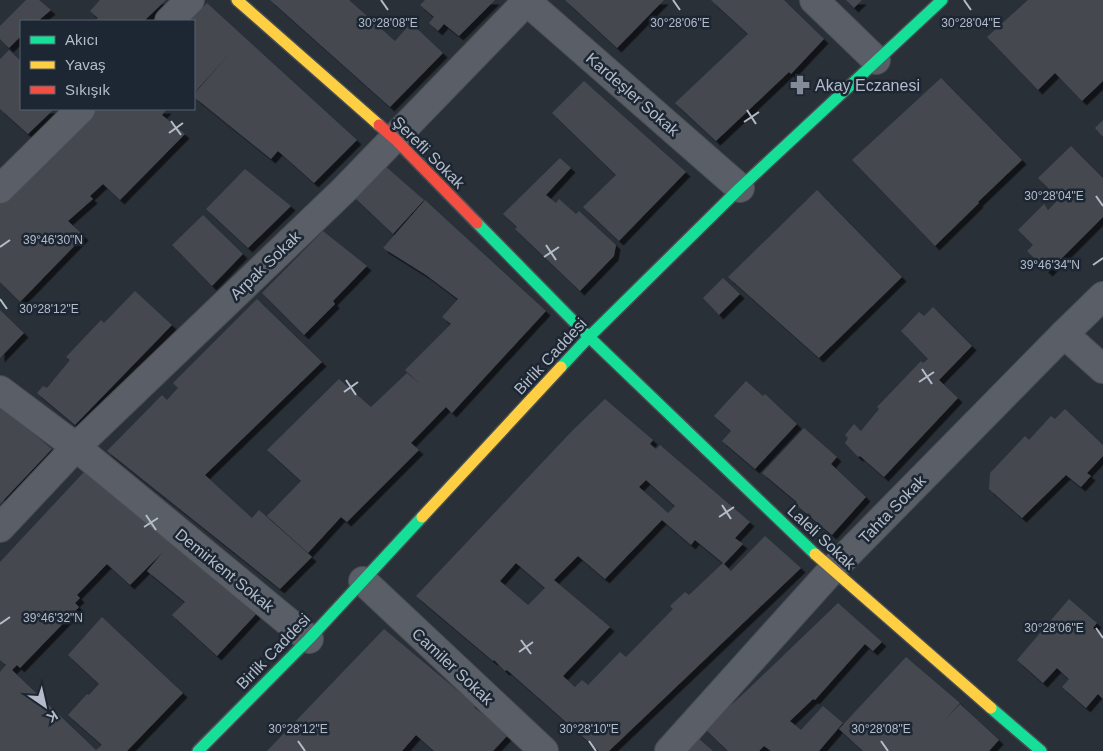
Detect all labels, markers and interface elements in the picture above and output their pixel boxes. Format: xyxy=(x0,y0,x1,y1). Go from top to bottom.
text: 30°28'08"E xyxy=(358,16,418,30)
text: 30°28'06"E xyxy=(650,16,710,30)
text: 30°28'04"E xyxy=(941,16,1001,30)
legend xyxy=(20,20,195,110)
text: Akıcı xyxy=(65,31,98,48)
street label: Kardeşler Sokak xyxy=(583,49,683,140)
text: Yavaş xyxy=(65,56,106,73)
pharmacy icon: Akay Eczanesi xyxy=(789,74,811,96)
place label: Akay Eczanesi xyxy=(815,77,920,94)
text: Sıkışık xyxy=(65,81,111,98)
street label: Şerefli Sokak xyxy=(389,113,469,192)
text: 30°28'04"E xyxy=(1024,189,1084,203)
street label: Arpak Sokak xyxy=(227,227,305,303)
text: 39°46'30"N xyxy=(23,233,83,247)
text: 39°46'34"N xyxy=(1020,258,1080,272)
text: 30°28'12"E xyxy=(19,302,79,316)
street label: Birlik Caddesi xyxy=(511,315,590,398)
street label: Tahta Sokak xyxy=(856,471,930,547)
street label: Laleli Sokak xyxy=(784,502,860,574)
street label: Demirkent Sokak xyxy=(172,525,278,616)
street label: Birlik Caddesi xyxy=(233,610,313,692)
text: 39°46'32"N xyxy=(23,611,83,625)
text: 30°28'06"E xyxy=(1024,621,1084,635)
street label: Camiler Sokak xyxy=(409,625,497,709)
north arrow xyxy=(20,681,70,731)
text: K xyxy=(44,707,61,726)
text: 30°28'12"E xyxy=(268,722,328,736)
text: 30°28'10"E xyxy=(559,722,619,736)
text: 30°28'08"E xyxy=(851,722,911,736)

